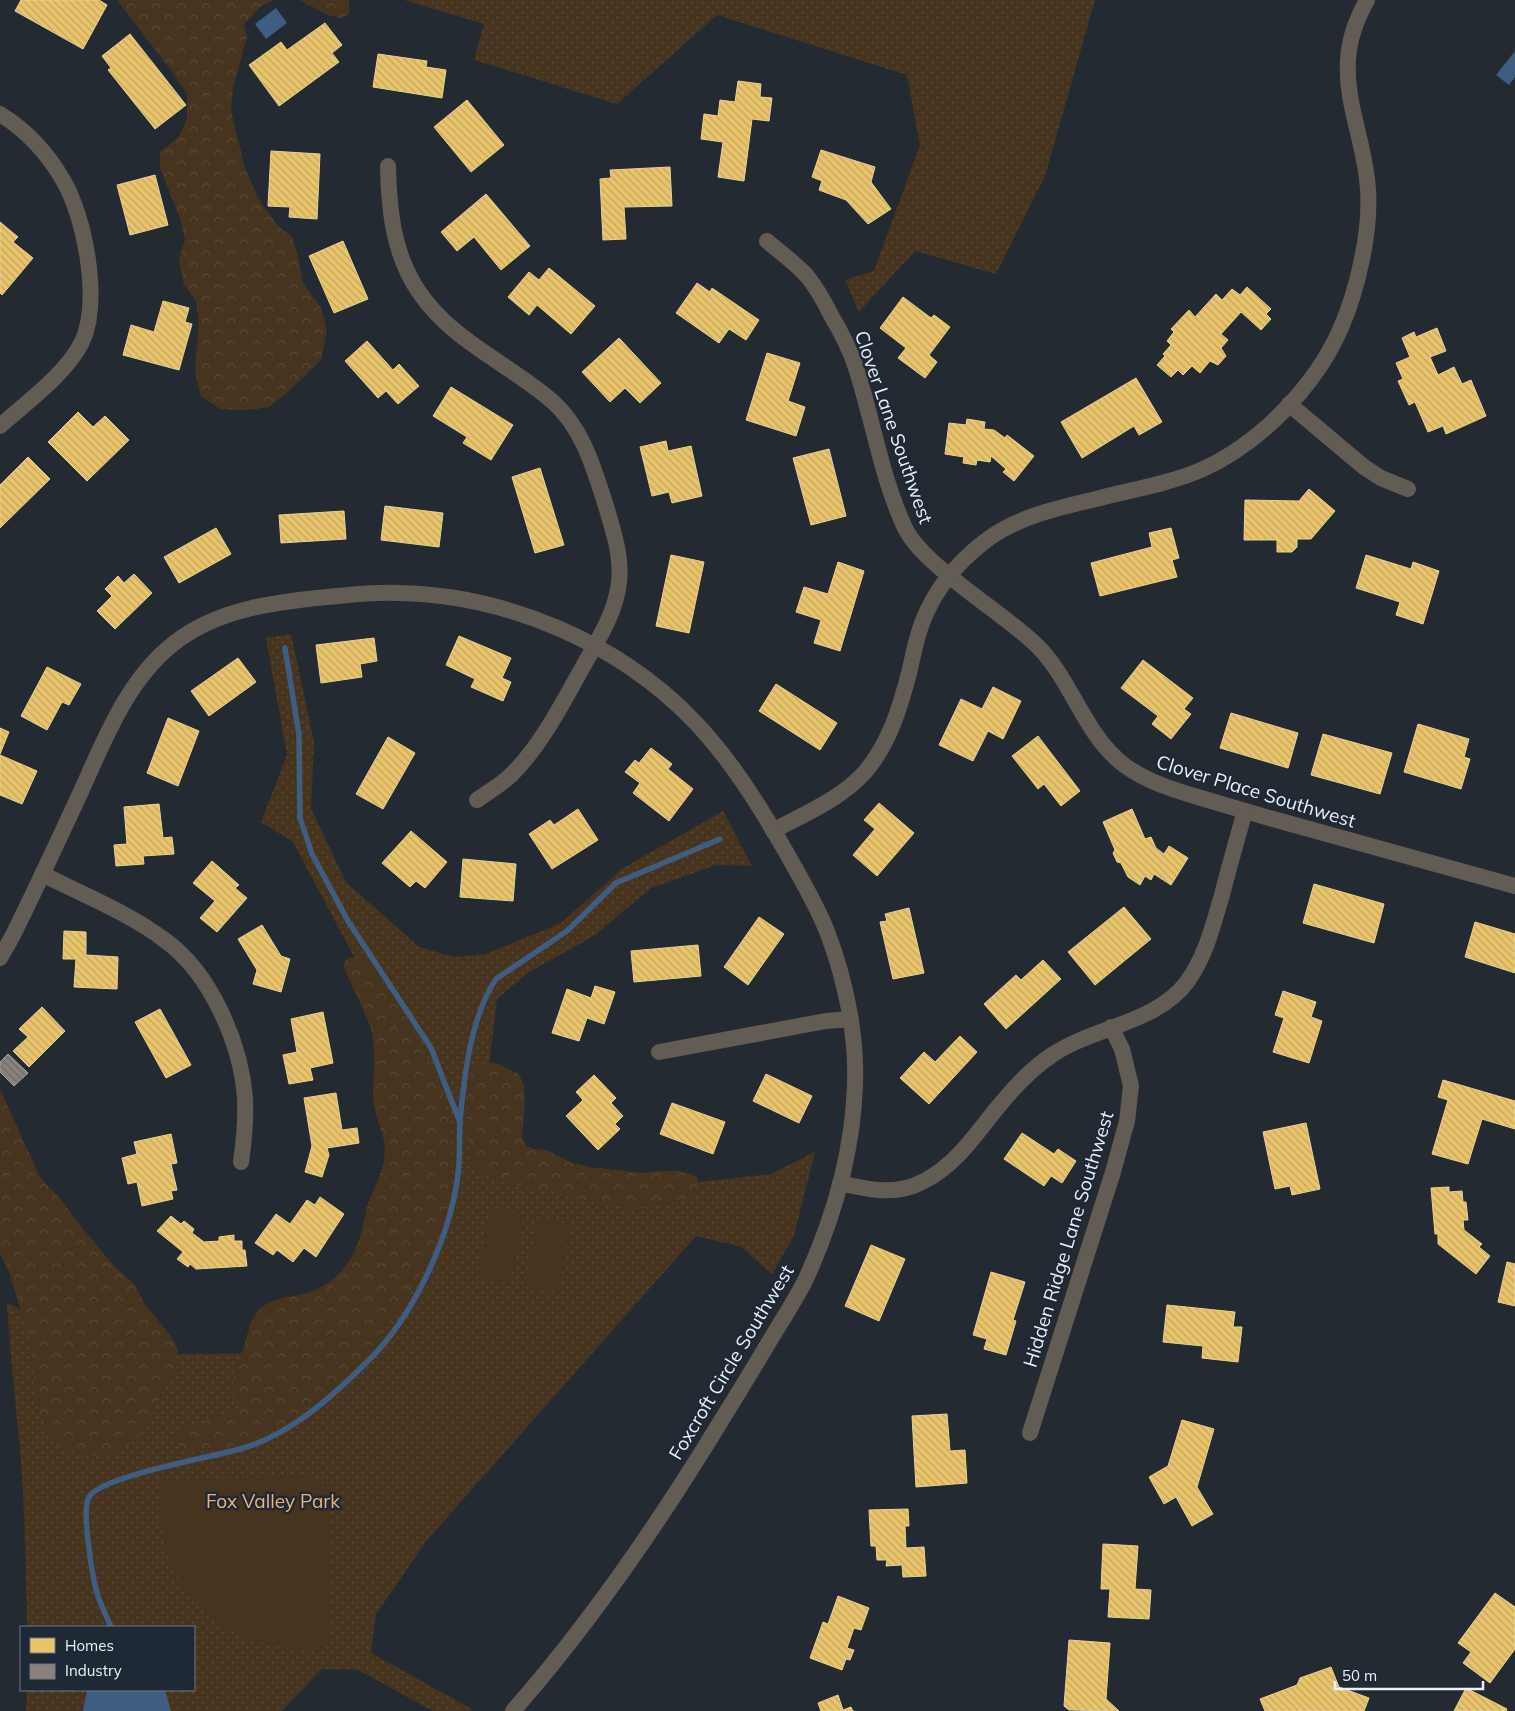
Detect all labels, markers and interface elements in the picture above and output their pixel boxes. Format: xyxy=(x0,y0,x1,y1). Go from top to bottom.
street label: Clover Lane Southwest xyxy=(850,327,938,527)
street label: Clover Place Southwest xyxy=(1153,749,1359,833)
street label: Hidden Ridge Lane Southwest xyxy=(1018,1108,1119,1370)
street label: Foxcroft Circle Southwest xyxy=(663,1260,799,1464)
park label: Fox Valley Park xyxy=(206,1489,340,1513)
legend xyxy=(20,1626,195,1691)
text: Homes xyxy=(65,1636,114,1655)
scale bar xyxy=(1335,1658,1482,1690)
text: Industry xyxy=(65,1661,122,1680)
text: 50 m xyxy=(1342,1666,1377,1685)

